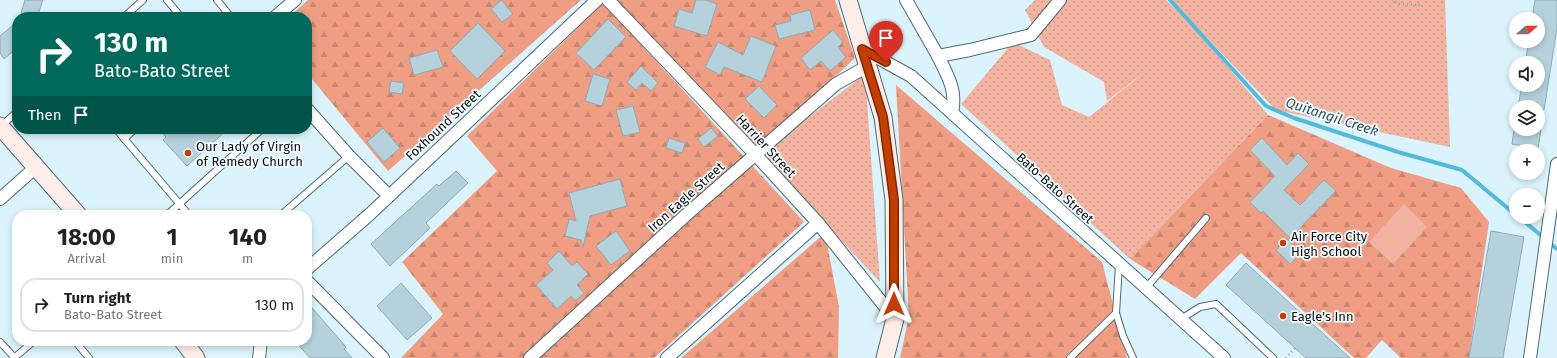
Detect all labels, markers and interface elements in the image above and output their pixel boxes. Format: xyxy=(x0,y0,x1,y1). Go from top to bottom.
north arrow xyxy=(1509,12,1545,48)
map controls xyxy=(1509,12,1545,224)
pin xyxy=(869,21,903,62)
text: 130 m xyxy=(94,26,168,59)
icon: arrive xyxy=(875,27,897,49)
icon: right xyxy=(28,28,80,80)
button: sound xyxy=(1509,56,1545,92)
text: Bato-Bato Street xyxy=(94,60,230,82)
street label: Foxhound Street xyxy=(403,86,484,163)
water label: Quitangil Creek xyxy=(1283,94,1381,140)
button: layers xyxy=(1509,100,1545,136)
icon: arrive xyxy=(70,104,92,126)
text: Then xyxy=(28,106,62,124)
street label: Harrier Street xyxy=(733,111,799,181)
place label: Our Lady of Virgin of Remedy Church xyxy=(196,139,303,169)
button: + xyxy=(1509,144,1545,180)
marker: Our Lady of Virgin of Remedy Church xyxy=(183,148,193,158)
street label: Bato-Bato Street xyxy=(1014,150,1097,227)
street label: Iron Eagle Street xyxy=(645,159,727,235)
button: − xyxy=(1509,188,1545,224)
text: 18:00 xyxy=(57,223,116,251)
text: 1 xyxy=(167,223,178,251)
text: 140 xyxy=(228,223,267,251)
place label: Air Force City High School xyxy=(1291,229,1368,259)
marker: Air Force City High School xyxy=(1278,238,1288,248)
text: Arrival xyxy=(67,251,105,266)
text: min xyxy=(161,251,183,266)
text: m xyxy=(242,251,253,266)
position arrow xyxy=(873,283,915,325)
text: Turn right xyxy=(64,289,131,307)
icon: right xyxy=(30,294,52,316)
text: 130 m xyxy=(255,296,294,314)
text: Bato-Bato Street xyxy=(64,307,162,322)
place label: Eagle's Inn xyxy=(1291,309,1354,324)
marker: Eagle's Inn xyxy=(1278,311,1288,321)

